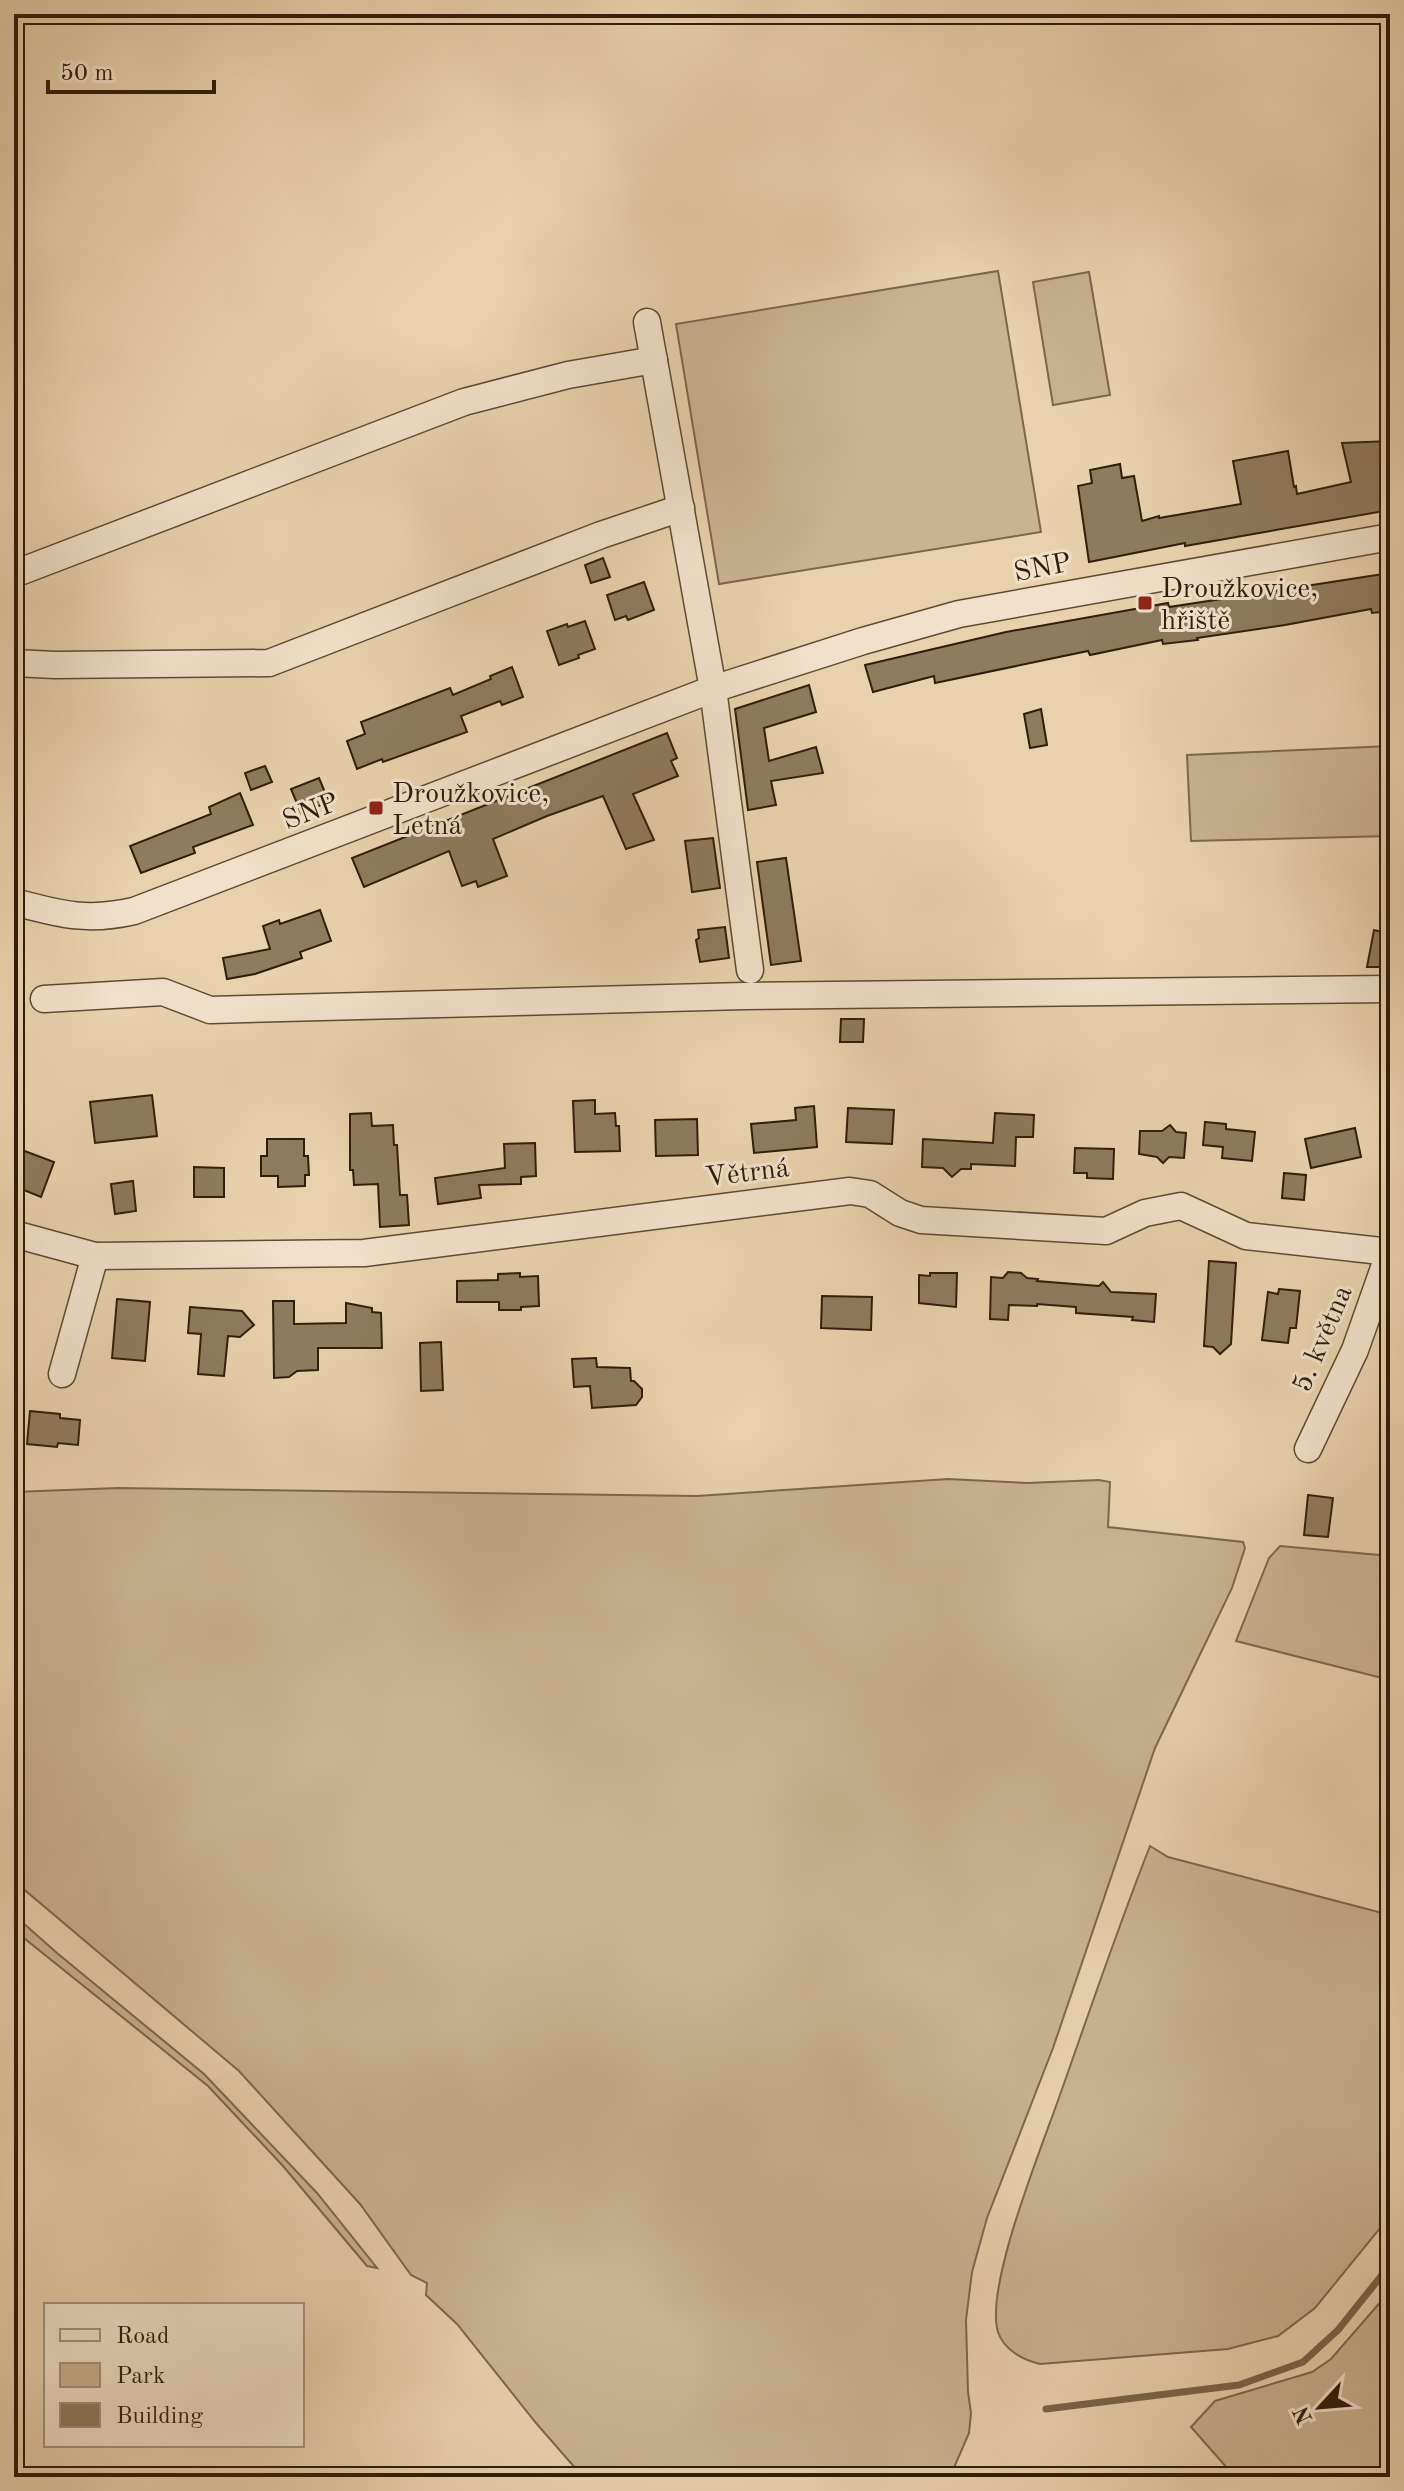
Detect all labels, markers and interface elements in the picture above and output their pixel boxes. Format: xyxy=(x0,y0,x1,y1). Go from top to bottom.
scale bar xyxy=(48,44,214,94)
text: 50 m xyxy=(60,62,114,86)
street label: SNP xyxy=(1011,550,1074,588)
place label: Droužkovice, hřiště xyxy=(1161,576,1318,636)
marker: Droužkovice, hřiště xyxy=(1136,594,1154,612)
place label: Droužkovice, Letná xyxy=(392,781,549,841)
street label: SNP xyxy=(279,789,343,836)
marker: Droužkovice, Letná xyxy=(367,799,385,817)
street label: Větrná xyxy=(704,1155,791,1193)
street label: 5. května xyxy=(1289,1282,1359,1396)
legend xyxy=(44,2303,304,2447)
text: Road xyxy=(116,2325,169,2349)
text: Park xyxy=(116,2365,165,2389)
north arrow xyxy=(1280,2367,1360,2447)
text: N xyxy=(1290,2402,1317,2427)
text: Building xyxy=(116,2405,203,2429)

